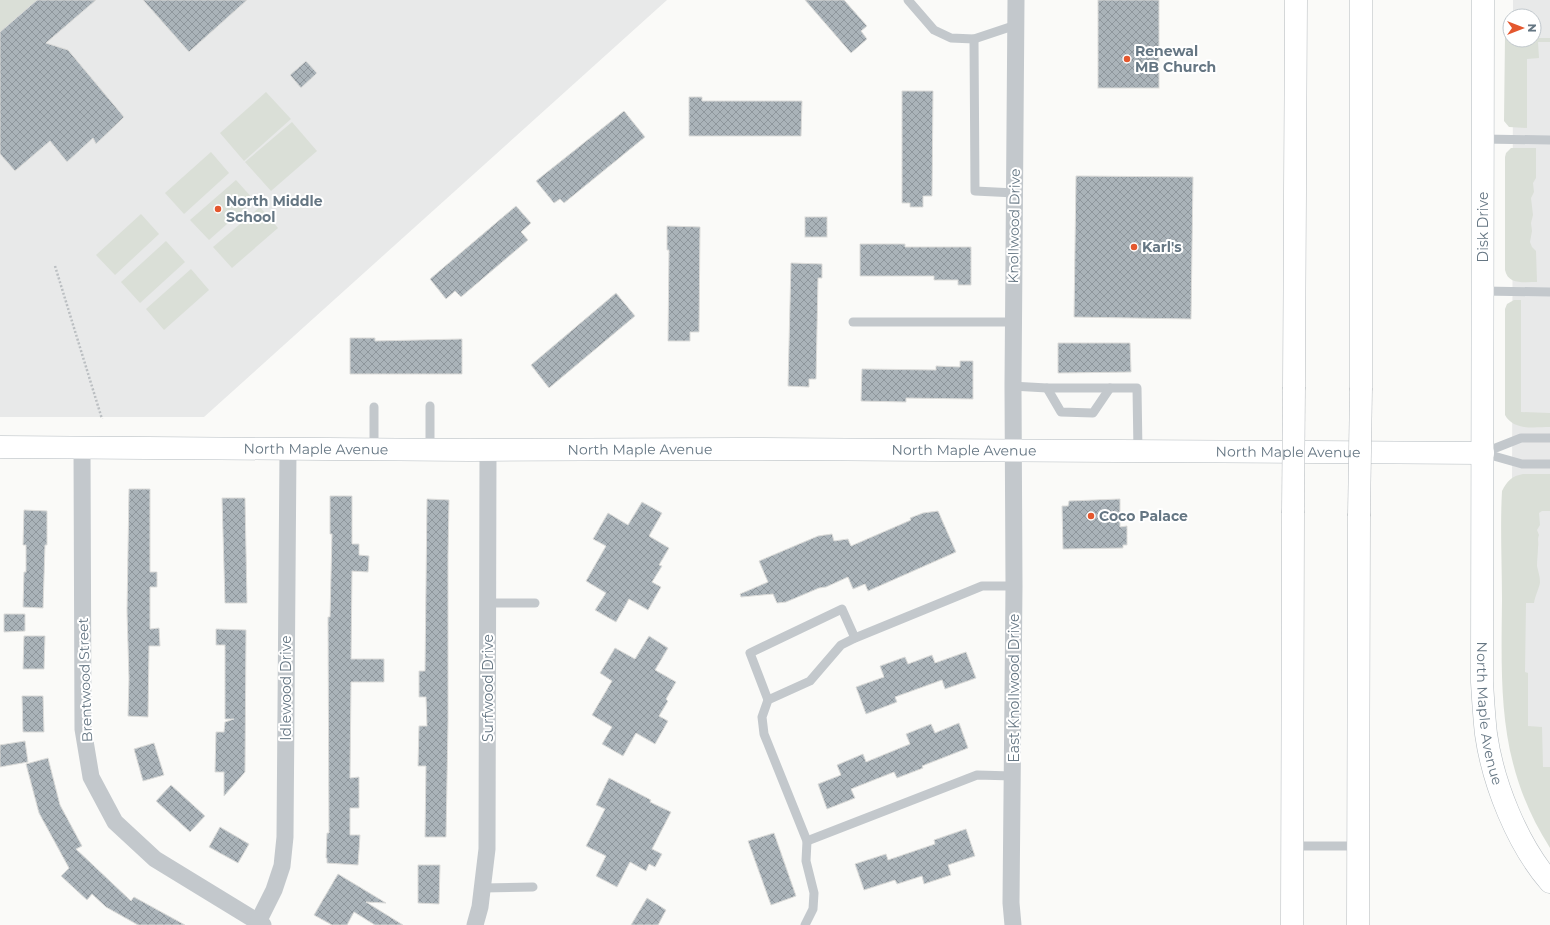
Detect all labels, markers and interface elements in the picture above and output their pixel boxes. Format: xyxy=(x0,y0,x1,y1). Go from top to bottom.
north arrow xyxy=(1502,8,1542,48)
text: N xyxy=(1525,24,1539,32)
place label: Renewal MB Church xyxy=(1135,42,1216,76)
marker: Renewal MB Church xyxy=(1122,54,1132,64)
street label: Knollwood Drive xyxy=(1004,168,1024,284)
place label: North Middle School xyxy=(226,192,323,226)
street label: Disk Drive xyxy=(1474,192,1492,262)
marker: North Middle School xyxy=(213,204,223,214)
place label: Karl's xyxy=(1142,238,1182,256)
marker: Karl's xyxy=(1129,242,1139,252)
street label: North Maple Avenue xyxy=(244,440,388,458)
street label: North Maple Avenue xyxy=(568,440,712,459)
street label: North Maple Avenue xyxy=(892,441,1036,460)
street label: North Maple Avenue xyxy=(1216,443,1360,461)
place label: Coco Palace xyxy=(1099,507,1188,525)
marker: Coco Palace xyxy=(1086,511,1096,521)
street label: East Knollwood Drive xyxy=(1005,614,1023,762)
street label: Brentwood Street xyxy=(74,617,96,743)
street label: Surfwood Drive xyxy=(479,634,497,742)
street label: Idlewood Drive xyxy=(277,635,295,741)
street label: North Maple Avenue xyxy=(1473,642,1507,787)

